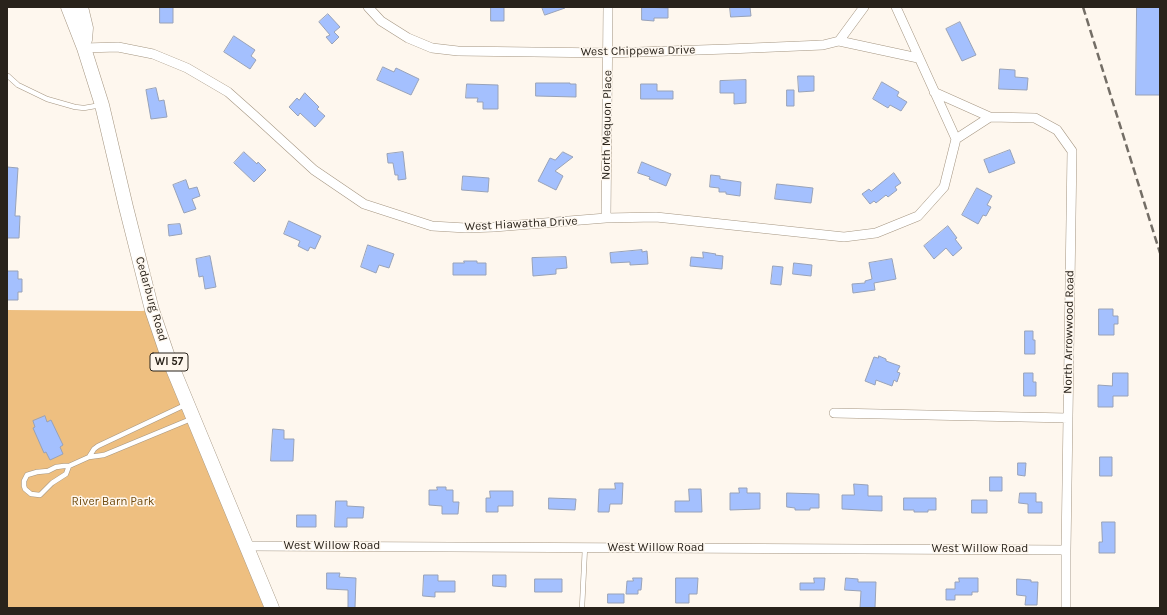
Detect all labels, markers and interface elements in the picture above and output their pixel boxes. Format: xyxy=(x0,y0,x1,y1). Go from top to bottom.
street label: West Chippewa Drive xyxy=(581,43,695,59)
street label: North Mequon Place xyxy=(599,70,615,180)
street label: West Hiawatha Drive xyxy=(464,214,578,234)
street label: Cedarburg Road xyxy=(132,255,170,343)
street label: North Arrowwood Road xyxy=(1061,270,1077,394)
road number: WI 57 xyxy=(150,353,188,371)
park label: River Barn Park xyxy=(71,495,155,509)
street label: West Willow Road xyxy=(284,539,380,553)
street label: West Willow Road xyxy=(608,541,704,555)
street label: West Willow Road xyxy=(932,542,1028,556)

